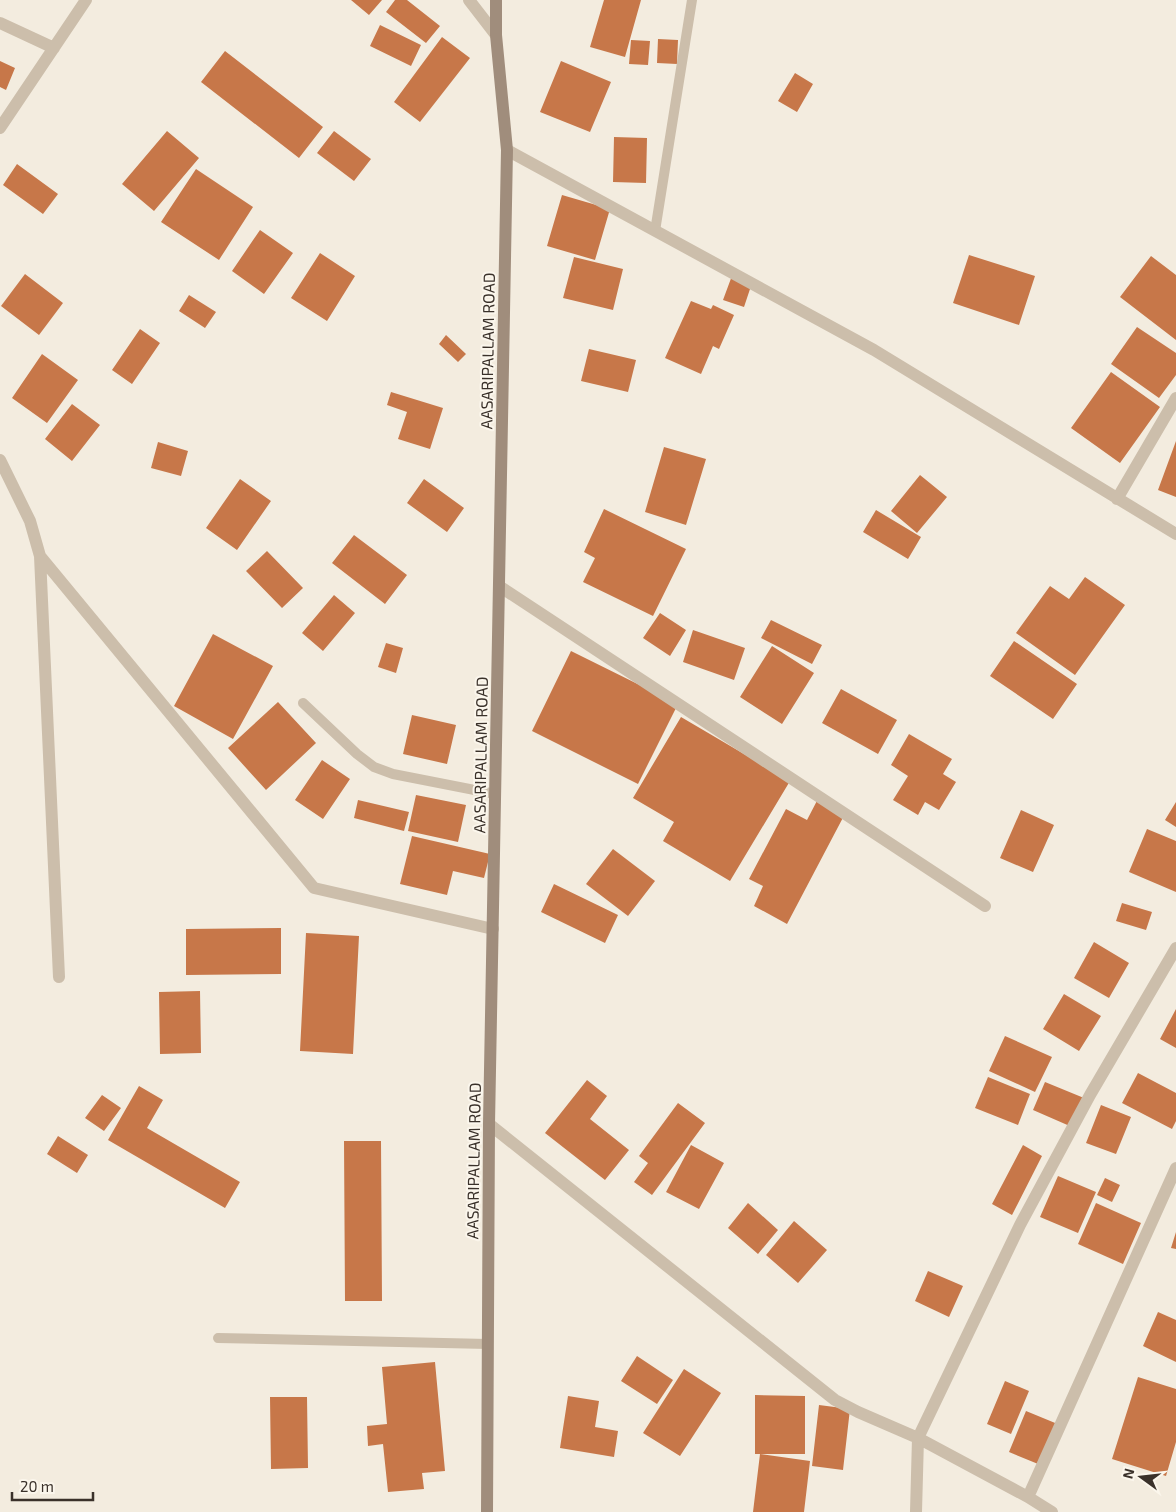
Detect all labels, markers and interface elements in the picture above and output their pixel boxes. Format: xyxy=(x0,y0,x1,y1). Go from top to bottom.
street label: AASARIPALLAM ROAD xyxy=(476,272,498,430)
street label: AASARIPALLAM ROAD xyxy=(469,676,491,834)
street label: AASARIPALLAM ROAD xyxy=(462,1082,484,1240)
north arrow xyxy=(1116,1452,1166,1502)
text: N xyxy=(1118,1466,1137,1481)
scale bar xyxy=(12,1470,94,1502)
text: 20 m xyxy=(20,1477,54,1495)

